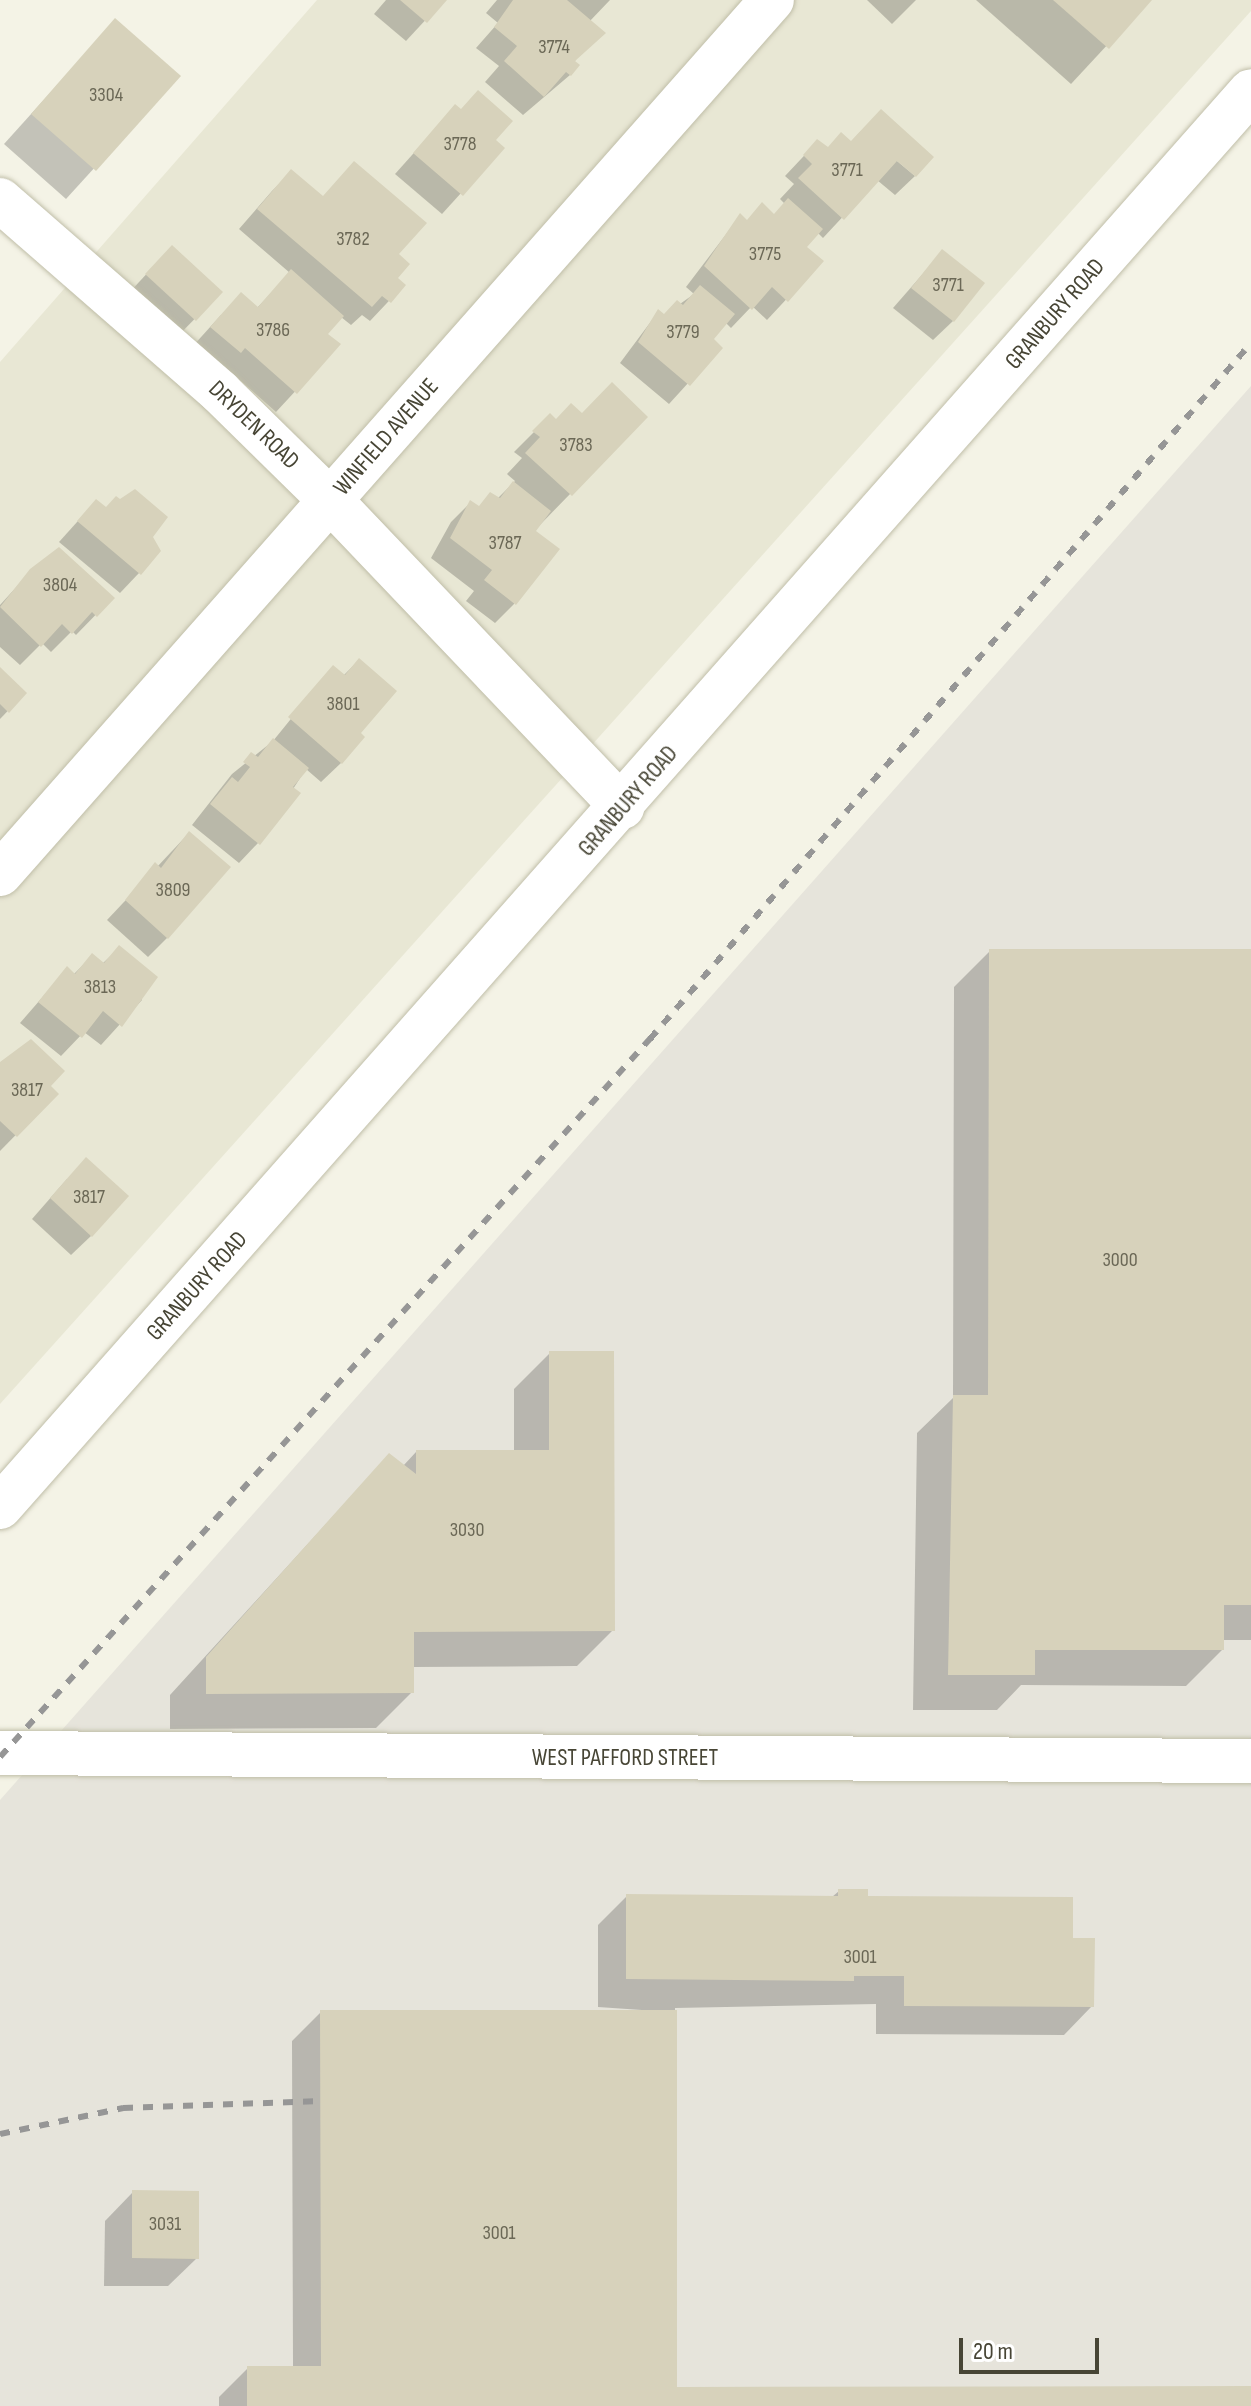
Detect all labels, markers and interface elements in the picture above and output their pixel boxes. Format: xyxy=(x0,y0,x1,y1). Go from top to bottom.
house number: 3774 xyxy=(538,35,570,59)
house number: 3304 xyxy=(89,83,123,107)
house number: 3778 xyxy=(443,132,477,156)
house number: 3771 xyxy=(831,158,863,182)
house number: 3782 xyxy=(336,227,370,251)
house number: 3775 xyxy=(749,242,781,266)
street label: GRANBURY ROAD xyxy=(999,253,1111,375)
house number: 3771 xyxy=(932,273,964,297)
house number: 3786 xyxy=(256,318,290,342)
house number: 3779 xyxy=(666,320,700,344)
street label: WINFIELD AVENUE xyxy=(327,373,445,501)
street label: DRYDEN ROAD xyxy=(203,375,305,475)
house number: 3783 xyxy=(559,433,593,457)
house number: 3787 xyxy=(489,531,521,555)
house number: 3804 xyxy=(43,573,77,597)
house number: 3801 xyxy=(326,692,360,716)
street label: GRANBURY ROAD xyxy=(572,740,684,862)
house number: 3809 xyxy=(156,878,190,902)
house number: 3813 xyxy=(84,975,116,999)
house number: 3817 xyxy=(11,1078,43,1102)
house number: 3817 xyxy=(73,1185,105,1209)
street label: GRANBURY ROAD xyxy=(140,1225,254,1347)
house number: 3000 xyxy=(1102,1248,1138,1272)
house number: 3030 xyxy=(450,1518,484,1542)
street label: WEST PAFFORD STREET xyxy=(532,1744,718,1772)
house number: 3001 xyxy=(843,1945,877,1969)
house number: 3031 xyxy=(149,2212,181,2236)
house number: 3001 xyxy=(482,2221,516,2245)
scale bar xyxy=(963,2322,1103,2372)
text: 20 m xyxy=(973,2337,1013,2366)

